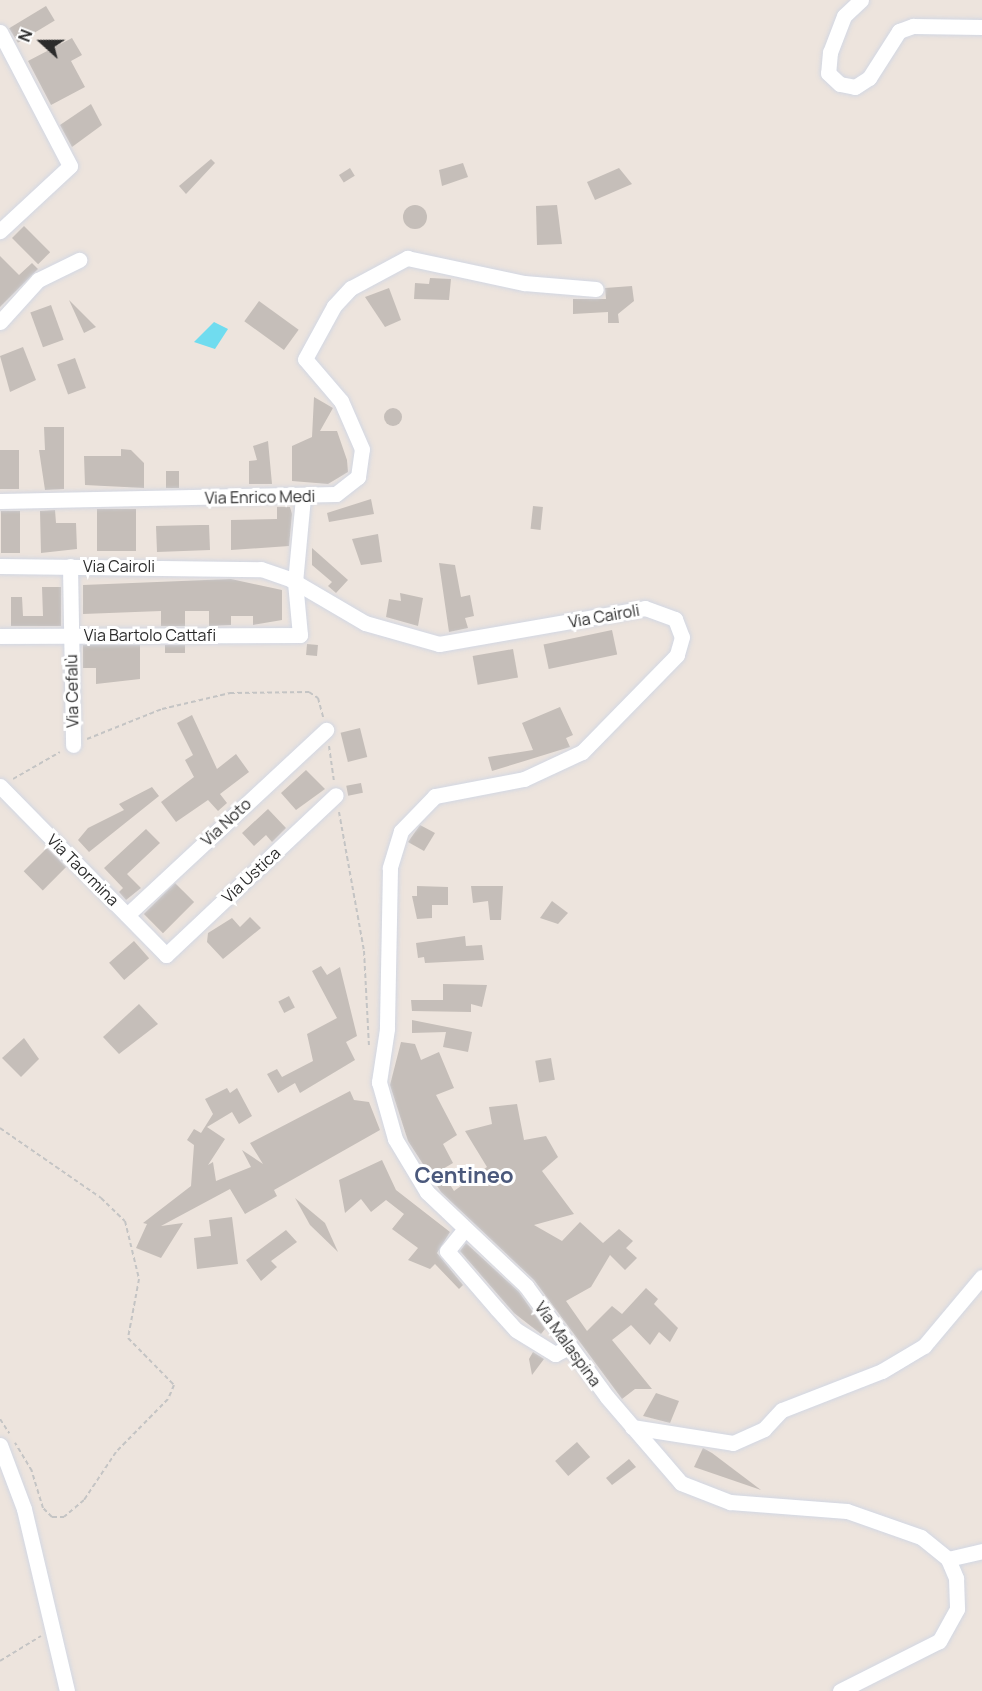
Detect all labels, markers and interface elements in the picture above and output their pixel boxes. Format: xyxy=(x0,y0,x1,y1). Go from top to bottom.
north arrow xyxy=(12,12,72,72)
text: N xyxy=(13,26,38,45)
street label: Via Enrico Medi xyxy=(205,486,315,508)
street label: Via Cairoli xyxy=(83,556,155,576)
street label: Via Cairoli xyxy=(567,600,641,632)
street label: Via Bartolo Cattafi xyxy=(84,625,216,645)
street label: Via Cefalù xyxy=(62,654,82,728)
street label: Via Noto xyxy=(197,794,255,850)
street label: Via Taormina xyxy=(43,830,123,910)
street label: Via Ustica xyxy=(218,843,284,907)
district label: Centineo xyxy=(414,1163,514,1189)
street label: Via Malaspina xyxy=(531,1298,605,1390)

